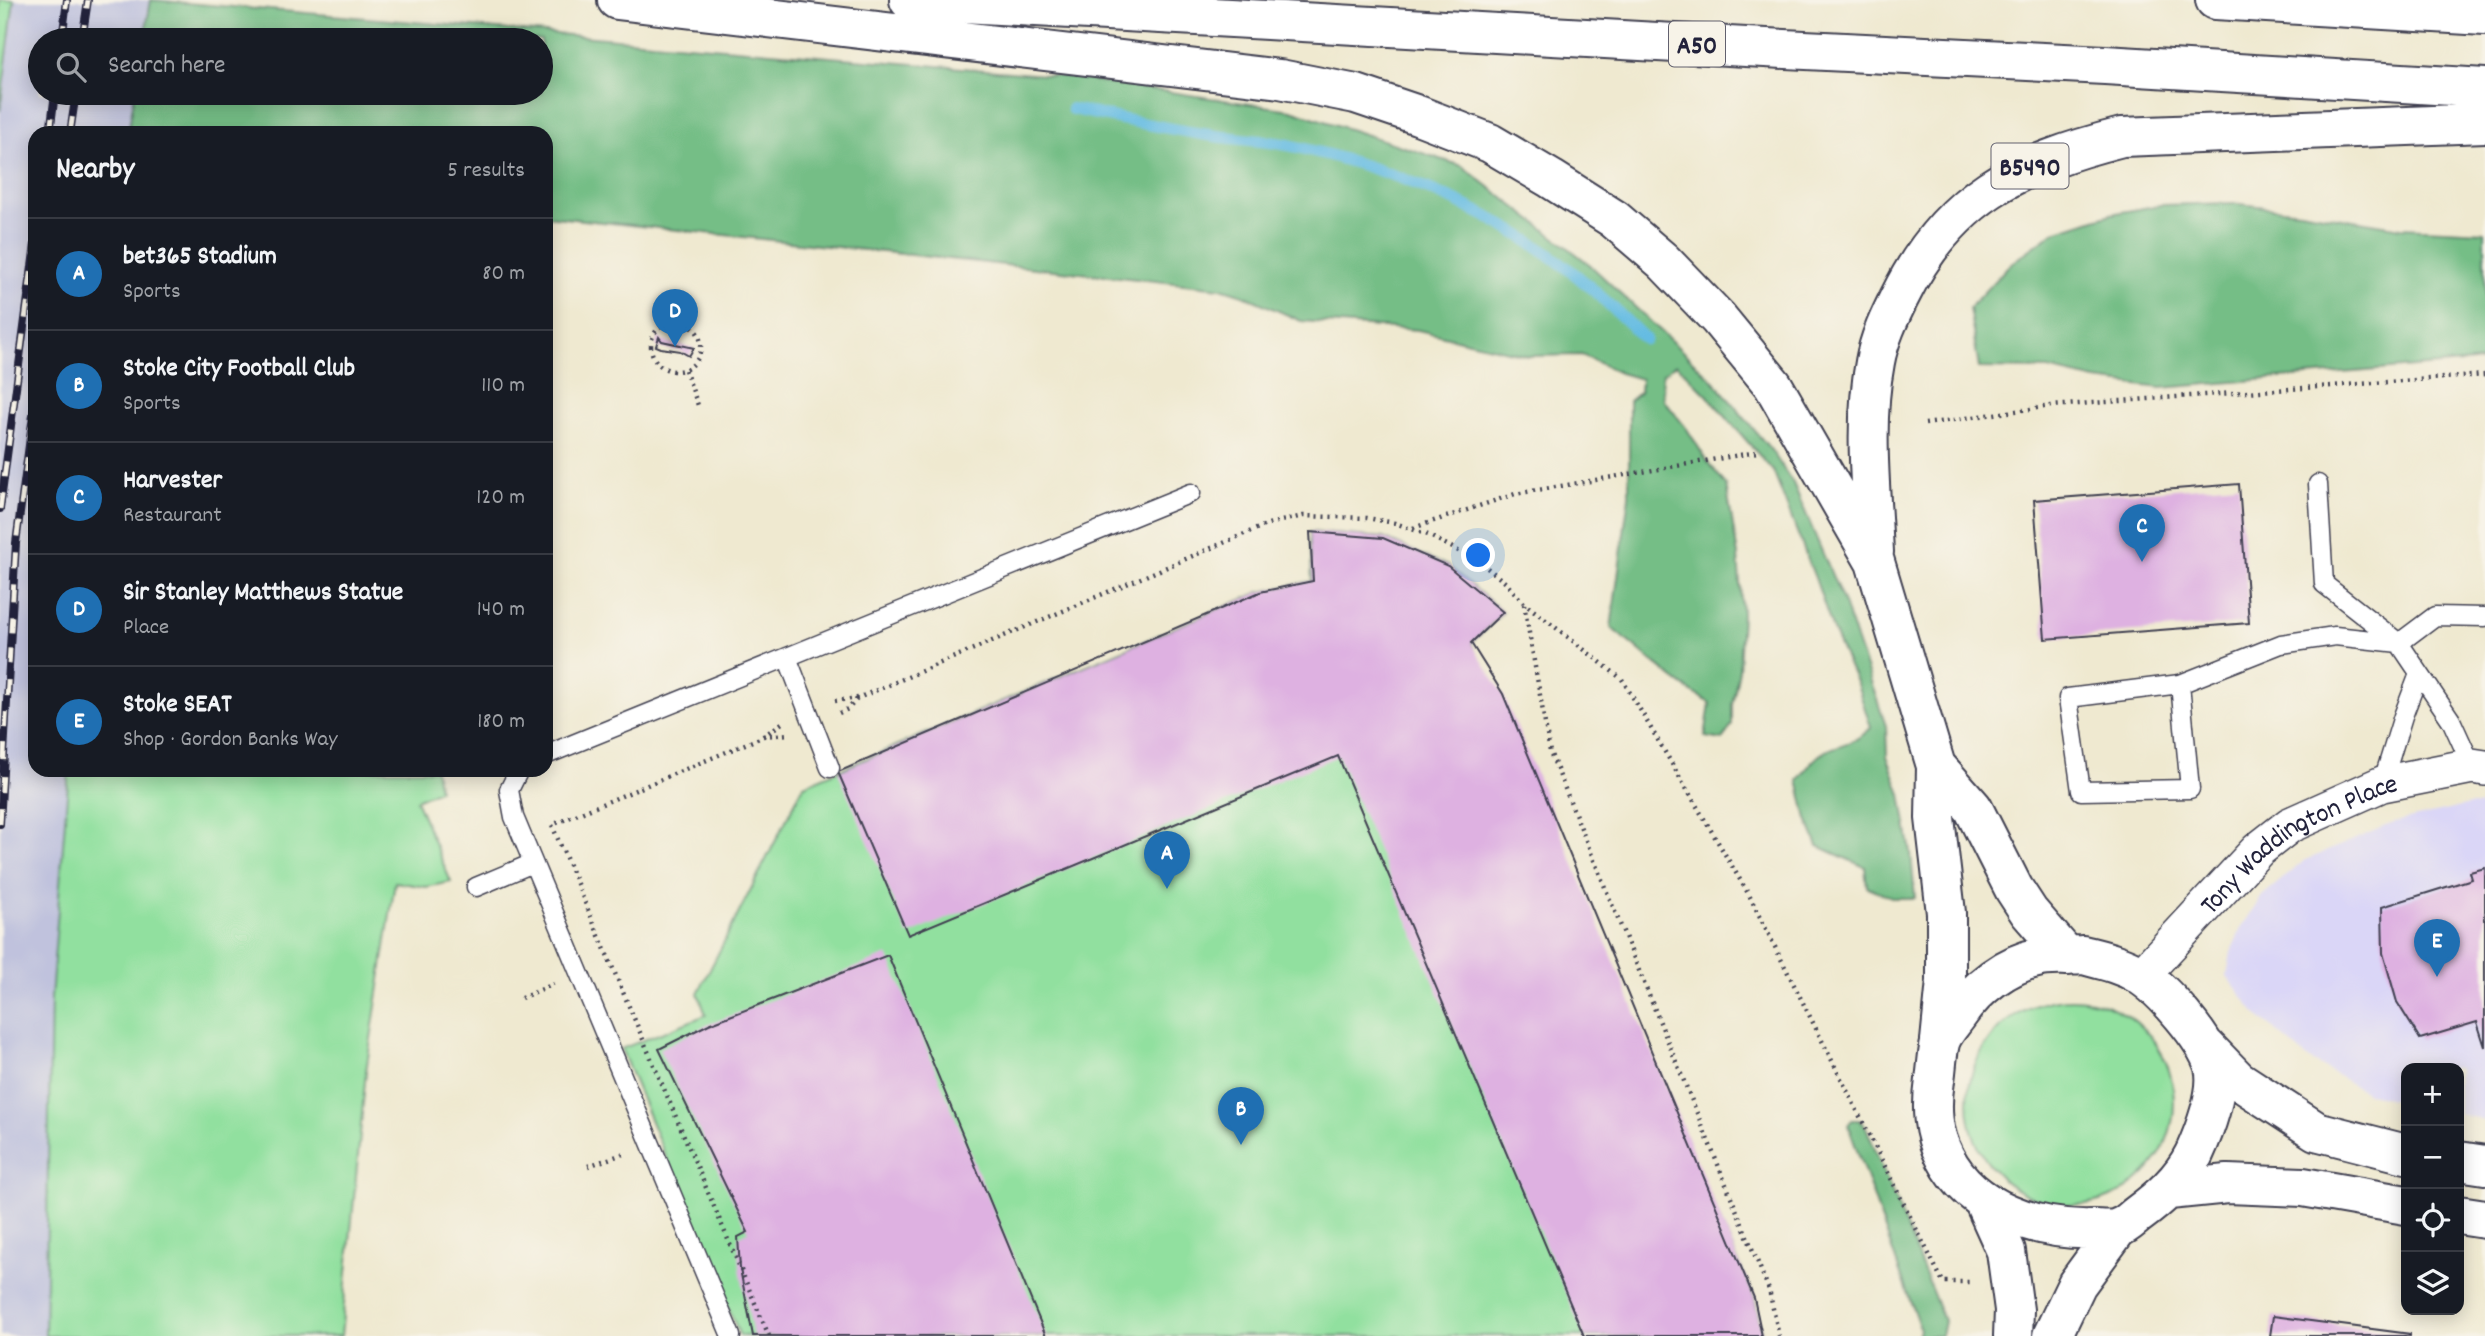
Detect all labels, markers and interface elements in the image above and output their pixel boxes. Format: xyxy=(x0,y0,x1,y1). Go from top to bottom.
road number: A50 xyxy=(1669,22,1725,66)
search box xyxy=(28,28,553,105)
icon: search xyxy=(52,48,90,86)
text: Search here xyxy=(108,48,226,85)
road number: B5490 xyxy=(1992,144,2068,188)
text: Nearby xyxy=(56,150,134,193)
text: 5 results xyxy=(447,155,525,188)
text: bet365 Stadium xyxy=(123,239,277,276)
text: A xyxy=(73,258,85,291)
text: 80 m xyxy=(482,258,525,291)
text: Sports xyxy=(123,276,181,309)
pin: D xyxy=(652,289,698,347)
text: Stoke City Football Club xyxy=(123,351,355,388)
text: B xyxy=(74,370,84,403)
text: 110 m xyxy=(481,370,525,403)
text: Sports xyxy=(123,388,181,421)
text: Harvester xyxy=(123,463,222,500)
text: C xyxy=(73,482,85,515)
text: 120 m xyxy=(476,482,525,515)
text: Restaurant xyxy=(123,500,222,533)
pin: C xyxy=(2119,504,2165,562)
your location xyxy=(1461,538,1495,572)
text: Sir Stanley Matthews Statue xyxy=(123,575,403,612)
text: D xyxy=(73,594,85,627)
text: 140 m xyxy=(477,594,525,627)
text: Place xyxy=(123,612,169,645)
text: Stoke SEAT xyxy=(123,687,232,724)
text: E xyxy=(74,706,84,739)
text: 180 m xyxy=(477,706,525,739)
text: Shop · Gordon Banks Way xyxy=(123,724,338,757)
street label: Tony Waddington Place xyxy=(2193,766,2401,926)
pin: A xyxy=(1144,831,1190,889)
pin: E xyxy=(2414,919,2460,977)
map controls xyxy=(2401,1063,2464,1315)
button: + xyxy=(2401,1063,2464,1126)
pin: B xyxy=(1218,1087,1264,1145)
button: − xyxy=(2401,1126,2464,1189)
button: locate xyxy=(2401,1189,2464,1252)
button: layers xyxy=(2401,1252,2464,1315)

